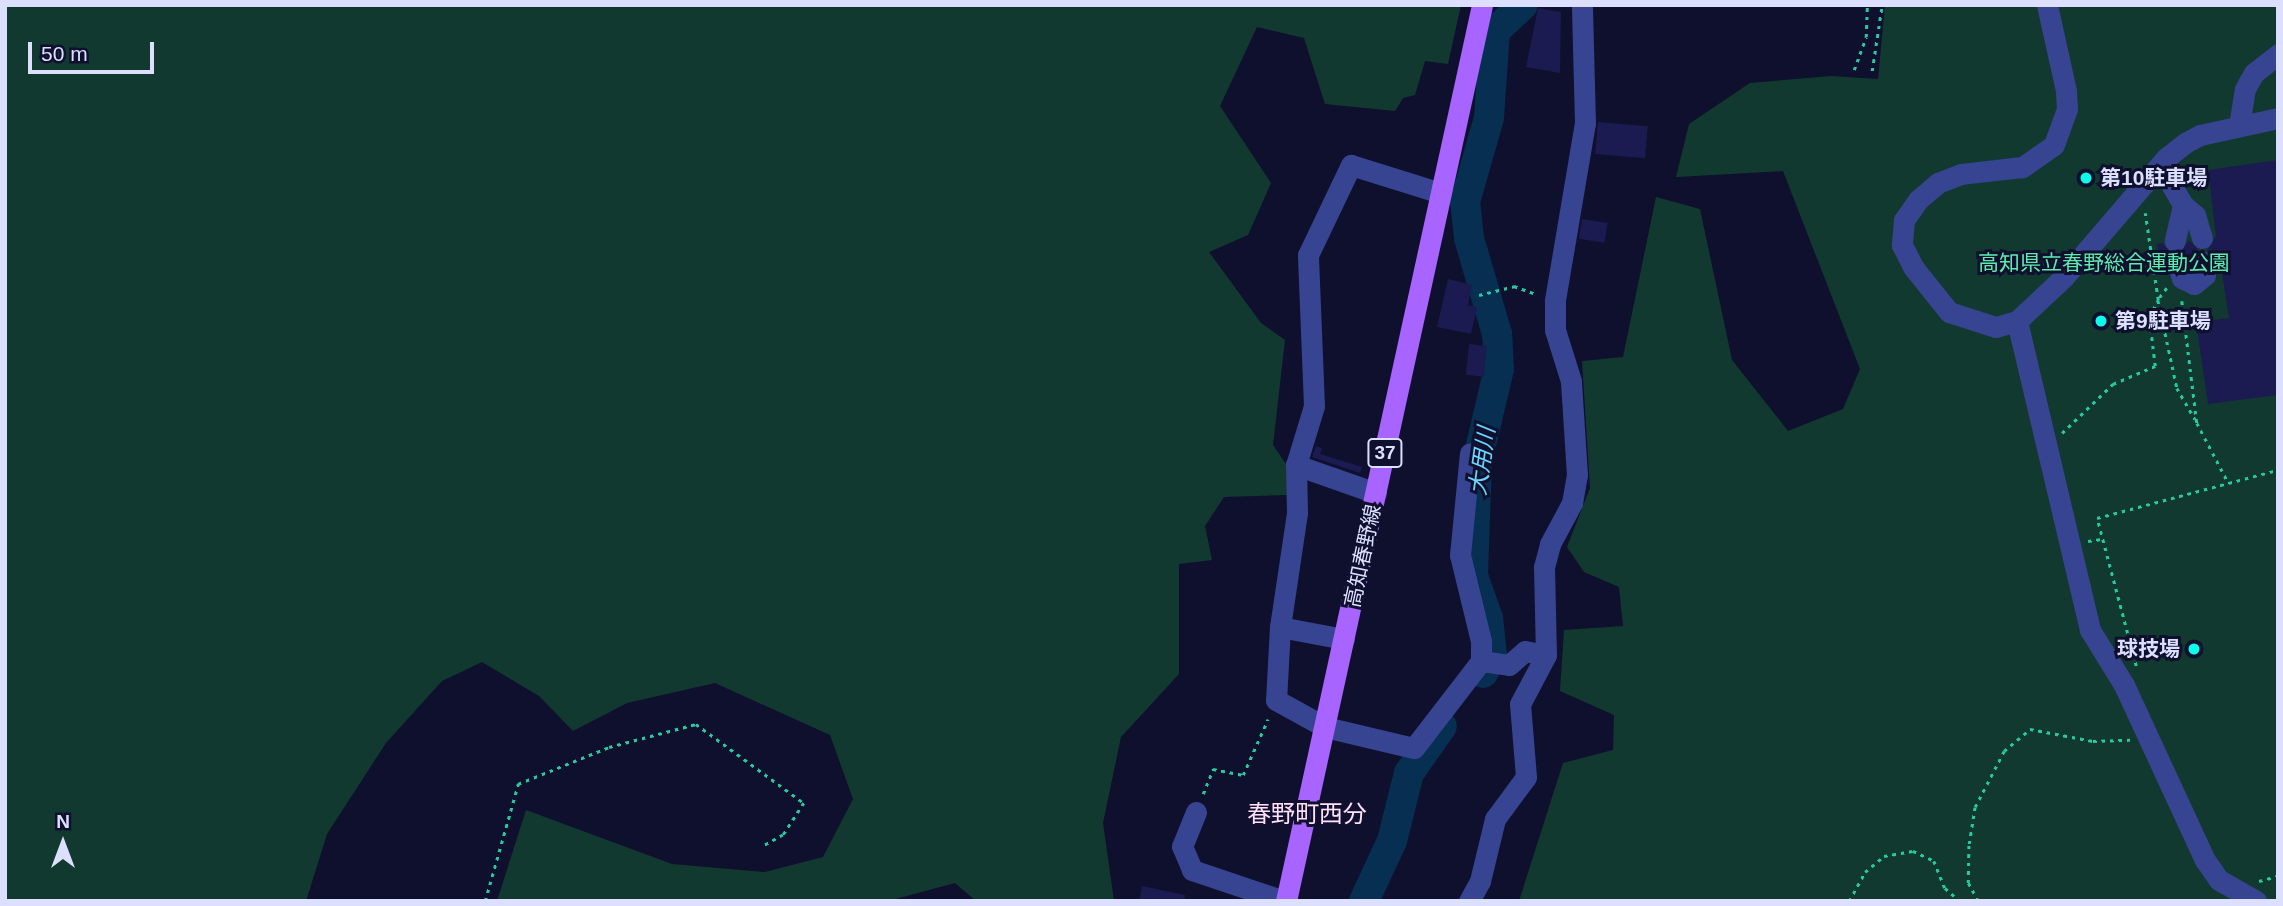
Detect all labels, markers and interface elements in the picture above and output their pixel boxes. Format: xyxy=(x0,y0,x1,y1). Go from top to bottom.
scale bar xyxy=(32,28,158,72)
text: 50 m xyxy=(41,42,88,65)
place label: 第10駐車場 xyxy=(2100,165,2207,191)
marker: 第10駐車場 xyxy=(2078,170,2094,186)
park label: 高知県立春野総合運動公園 xyxy=(1978,250,2230,276)
place label: 第9駐車場 xyxy=(2115,308,2211,334)
marker: 第9駐車場 xyxy=(2093,313,2109,329)
water label: 大用川 xyxy=(1464,425,1500,497)
road number: 37 xyxy=(1366,437,1404,468)
street label: 高知春野線 xyxy=(1340,502,1386,610)
place label: 球技場 xyxy=(2117,636,2180,662)
marker: 球技場 xyxy=(2186,641,2202,657)
district label: 春野町西分 xyxy=(1247,800,1367,828)
north arrow xyxy=(28,808,98,878)
text: N xyxy=(56,811,70,832)

